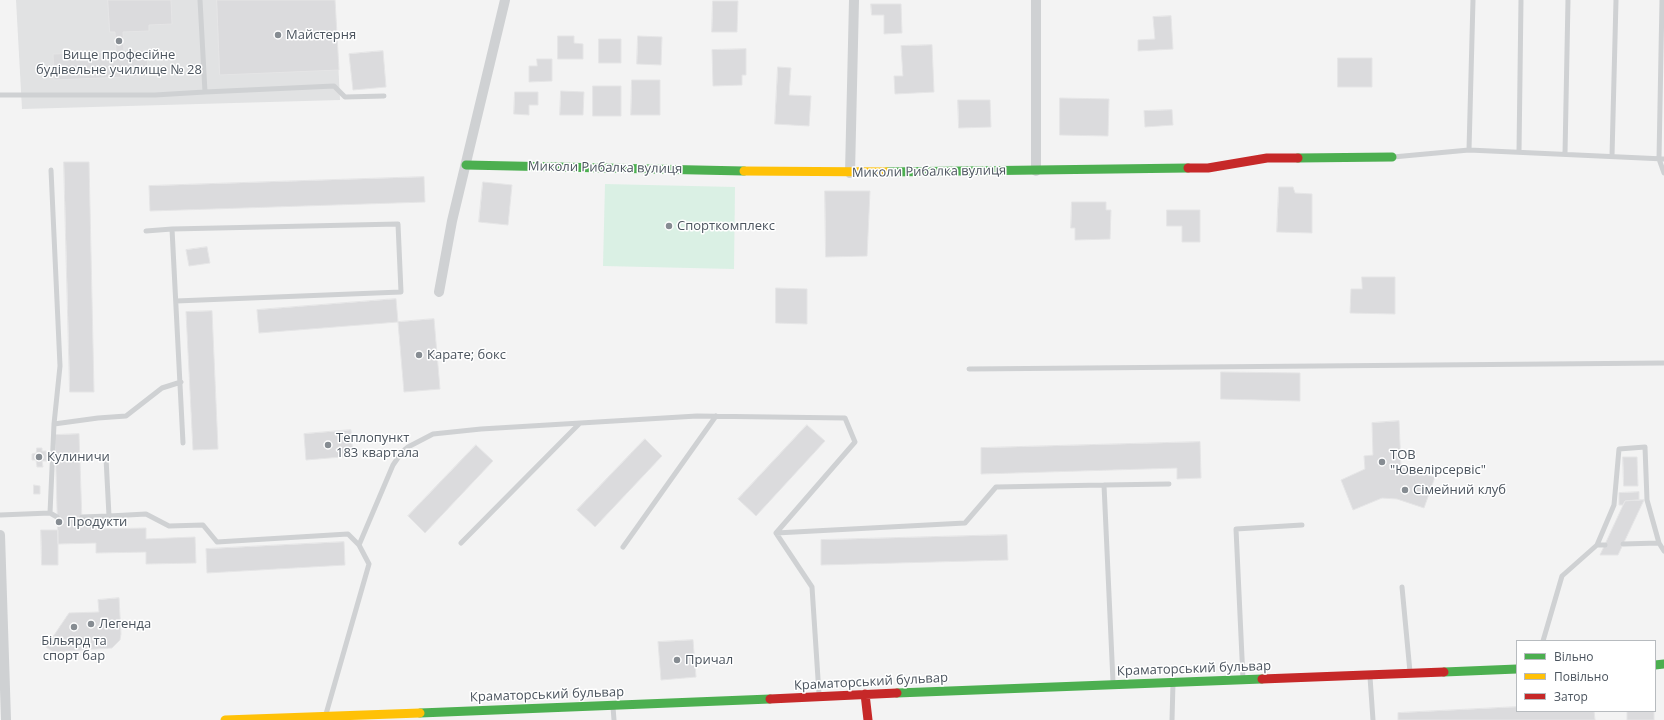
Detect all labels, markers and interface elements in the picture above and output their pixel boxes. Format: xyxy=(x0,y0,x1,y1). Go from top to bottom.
place label: Майстерня xyxy=(286,27,356,43)
marker: Майстерня xyxy=(273,30,283,40)
marker: Вище професійне будівельне училище № 28 xyxy=(114,36,124,46)
place label: Вище професійне будівельне училище № 28 xyxy=(36,47,202,78)
street label: Миколи Рибалка вулиця xyxy=(528,159,682,177)
street label: Миколи Рибалка вулиця xyxy=(852,163,1006,181)
place label: Спорткомплекс xyxy=(677,218,775,234)
marker: Спорткомплекс xyxy=(664,221,674,231)
place label: Карате; бокс xyxy=(427,347,506,363)
marker: Карате; бокс xyxy=(414,350,424,360)
place label: Теплопункт 183 квартала xyxy=(336,430,419,461)
marker: Теплопункт 183 квартала xyxy=(323,440,333,450)
place label: ТОВ "Ювелірсервіс" xyxy=(1390,447,1486,478)
place label: Кулиничи xyxy=(47,449,110,465)
marker: Кулиничи xyxy=(34,452,44,462)
marker: ТОВ "Ювелірсервіс" xyxy=(1377,457,1387,467)
place label: Сімейний клуб xyxy=(1413,482,1506,498)
marker: Сімейний клуб xyxy=(1400,485,1410,495)
place label: Продукти xyxy=(67,514,127,530)
marker: Продукти xyxy=(54,517,64,527)
place label: Легенда xyxy=(99,616,151,632)
marker: Легенда xyxy=(86,619,96,629)
marker: Більярд та спорт бар xyxy=(69,622,79,632)
place label: Більярд та спорт бар xyxy=(41,633,107,664)
legend xyxy=(1516,640,1656,712)
text: Вільно xyxy=(1554,648,1594,665)
place label: Причал xyxy=(685,652,733,668)
marker: Причал xyxy=(672,655,682,665)
street label: Краматорський бульвар xyxy=(1117,659,1271,679)
text: Повільно xyxy=(1554,668,1609,685)
street label: Краматорський бульвар xyxy=(794,670,948,694)
street label: Краматорський бульвар xyxy=(470,685,624,705)
text: Затор xyxy=(1554,688,1588,705)

